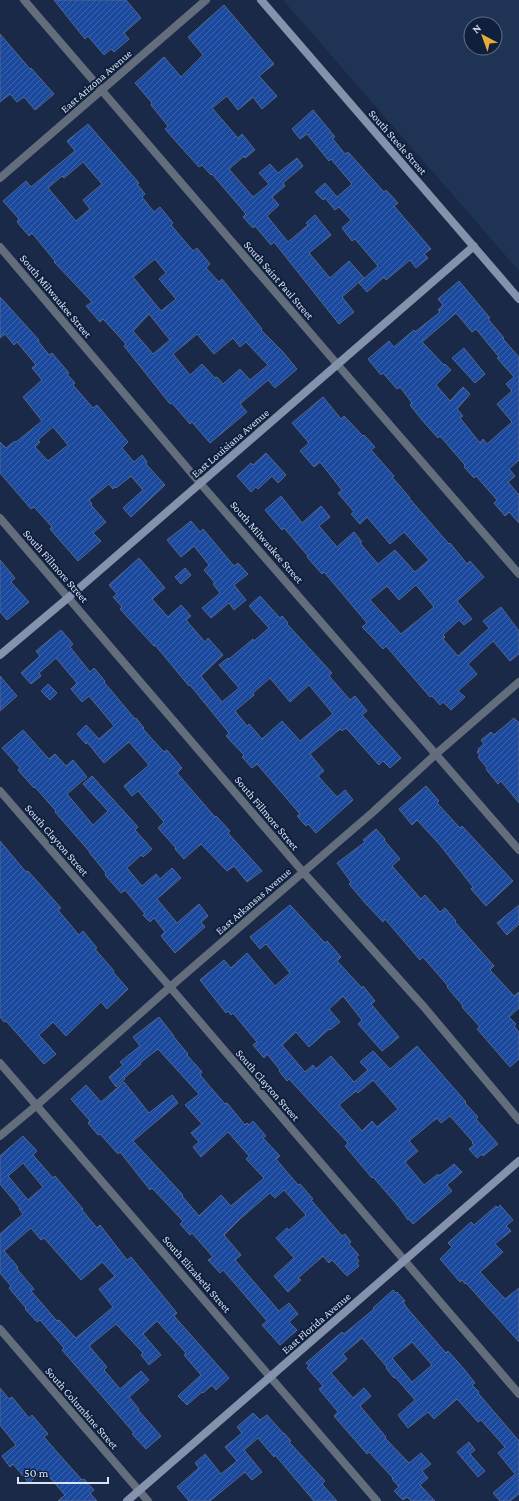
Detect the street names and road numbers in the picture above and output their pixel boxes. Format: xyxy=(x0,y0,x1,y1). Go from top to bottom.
street label: East Arizona Avenue xyxy=(58,47,134,115)
street label: South Steele Street xyxy=(367,107,430,177)
street label: South Saint Paul Street xyxy=(242,238,316,322)
street label: South Milwaukee Street xyxy=(18,252,94,340)
street label: East Louisiana Avenue xyxy=(189,406,271,480)
street label: South Milwaukee Street xyxy=(228,499,306,586)
street label: South Fillmore Street xyxy=(21,527,91,605)
street label: South Fillmore Street xyxy=(233,774,302,853)
street label: South Clayton Street xyxy=(22,802,91,879)
street label: East Arkansas Avenue xyxy=(213,865,293,937)
street label: South Clayton Street xyxy=(233,1047,302,1124)
street label: South Elizabeth Street xyxy=(161,1233,234,1315)
street label: East Florida Avenue xyxy=(279,1290,353,1356)
street label: South Columbine Street xyxy=(43,1365,121,1452)

